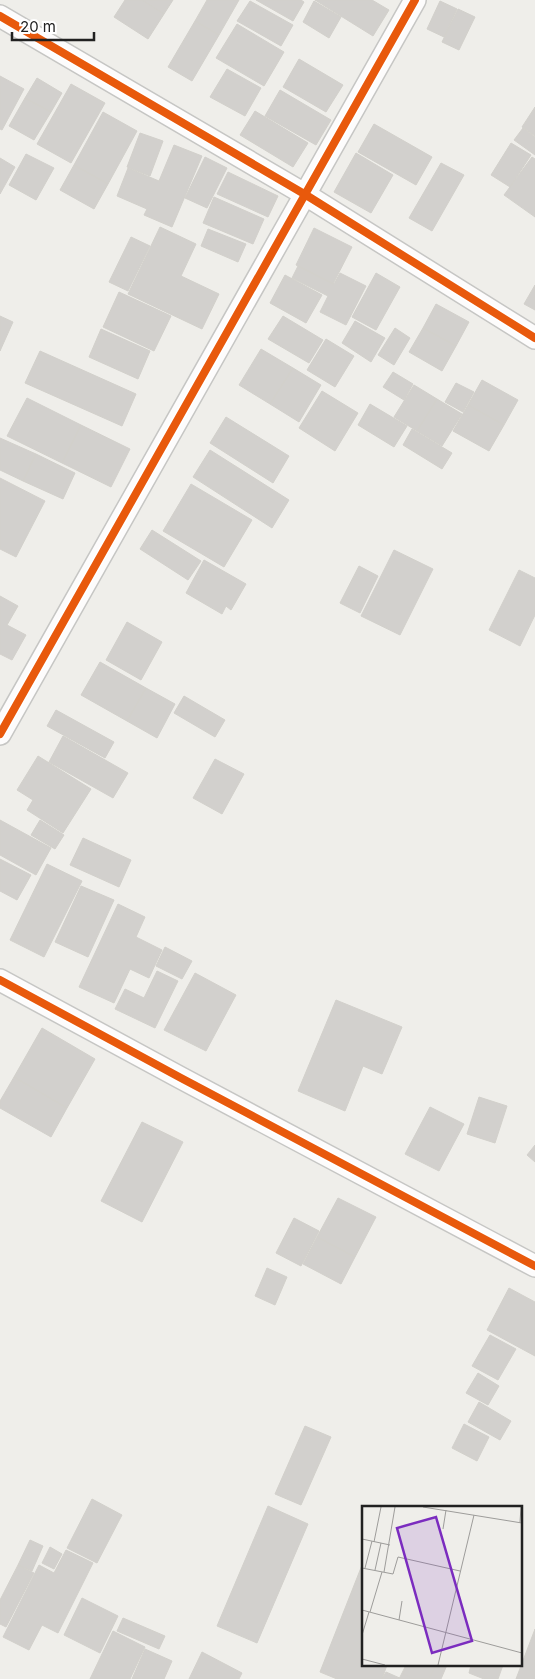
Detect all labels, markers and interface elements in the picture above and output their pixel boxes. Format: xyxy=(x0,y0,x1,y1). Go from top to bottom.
scale bar xyxy=(12,10,95,42)
text: 20 m xyxy=(20,17,56,36)
inset map xyxy=(362,1506,522,1666)

